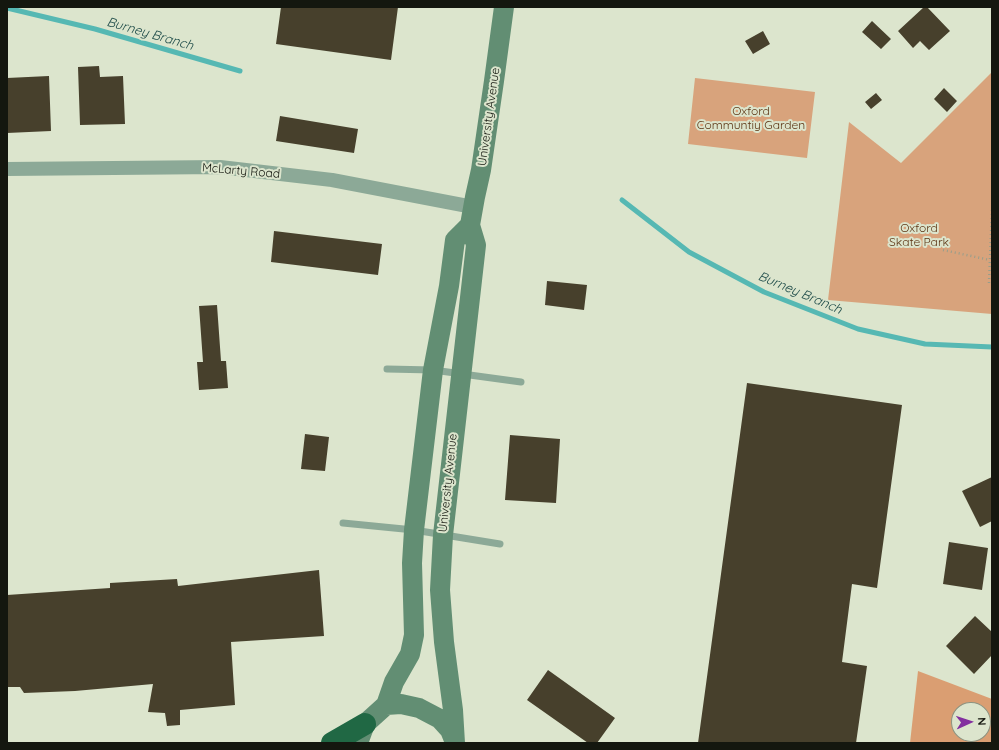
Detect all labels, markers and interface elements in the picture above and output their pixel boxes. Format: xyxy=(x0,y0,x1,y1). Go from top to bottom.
water label: Burney Branch xyxy=(105,14,195,54)
street label: University Avenue xyxy=(475,67,503,167)
park label: Oxford Communtiy Garden xyxy=(697,104,805,132)
street label: McLarty Road xyxy=(201,160,281,182)
park label: Oxford Skate Park xyxy=(889,221,949,249)
water label: Burney Branch xyxy=(756,268,844,318)
street label: University Avenue xyxy=(436,433,460,533)
north arrow xyxy=(951,702,991,742)
text: N xyxy=(975,717,989,726)

